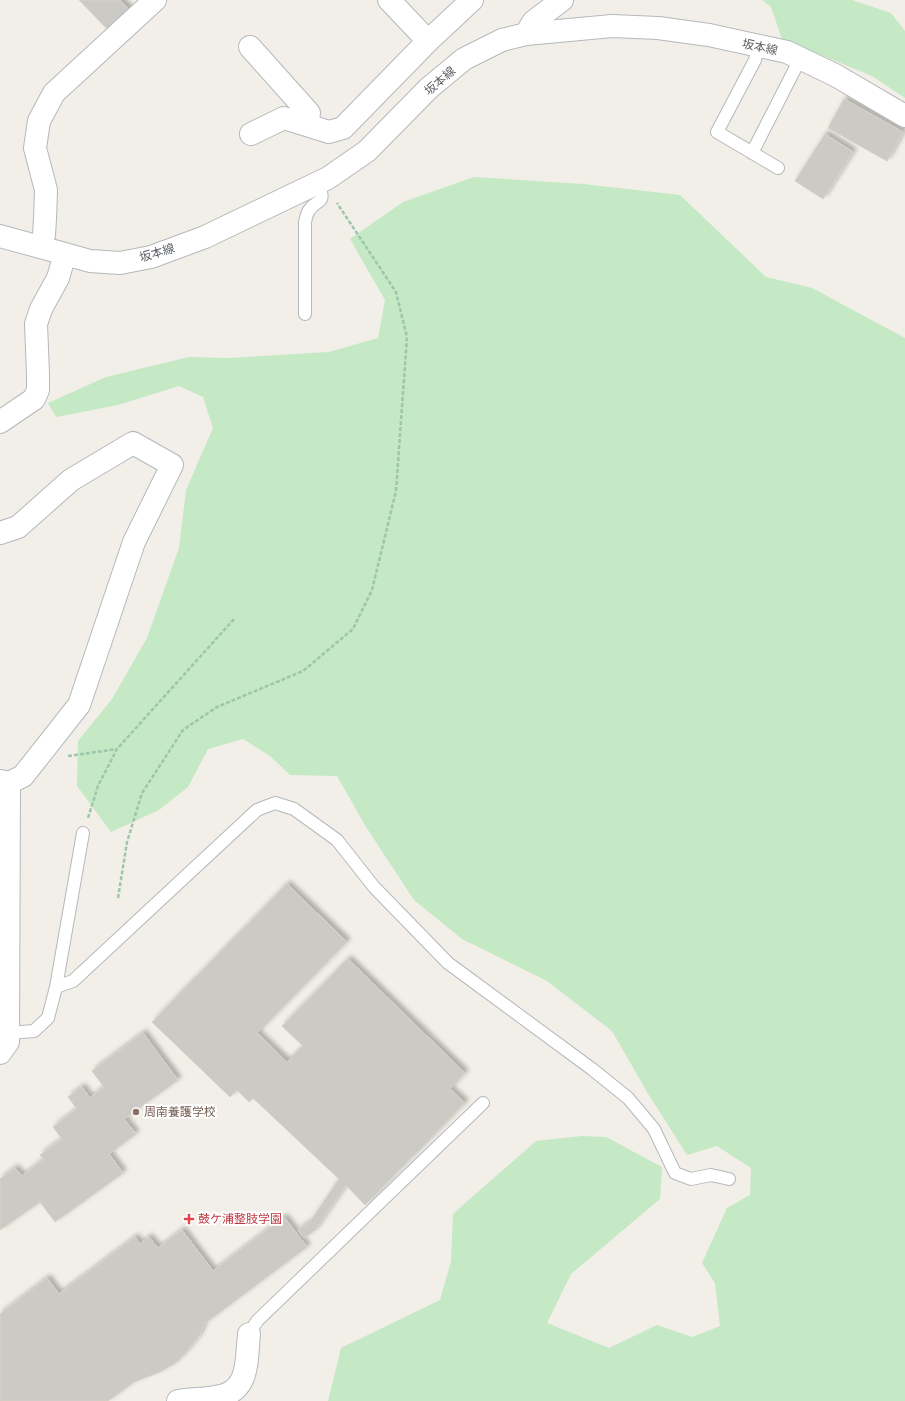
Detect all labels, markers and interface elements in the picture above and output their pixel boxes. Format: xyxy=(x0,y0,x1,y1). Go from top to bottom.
street label: 坂本線 xyxy=(741,36,779,58)
street label: 坂本線 xyxy=(422,64,458,98)
street label: 坂本線 xyxy=(138,241,176,265)
place label: 周南養護学校 xyxy=(144,1105,216,1119)
marker: 周南養護学校 xyxy=(131,1107,141,1117)
place label: 鼓ケ浦整肢学園 xyxy=(198,1212,282,1226)
marker: 鼓ケ浦整肢学園 xyxy=(183,1213,195,1225)

